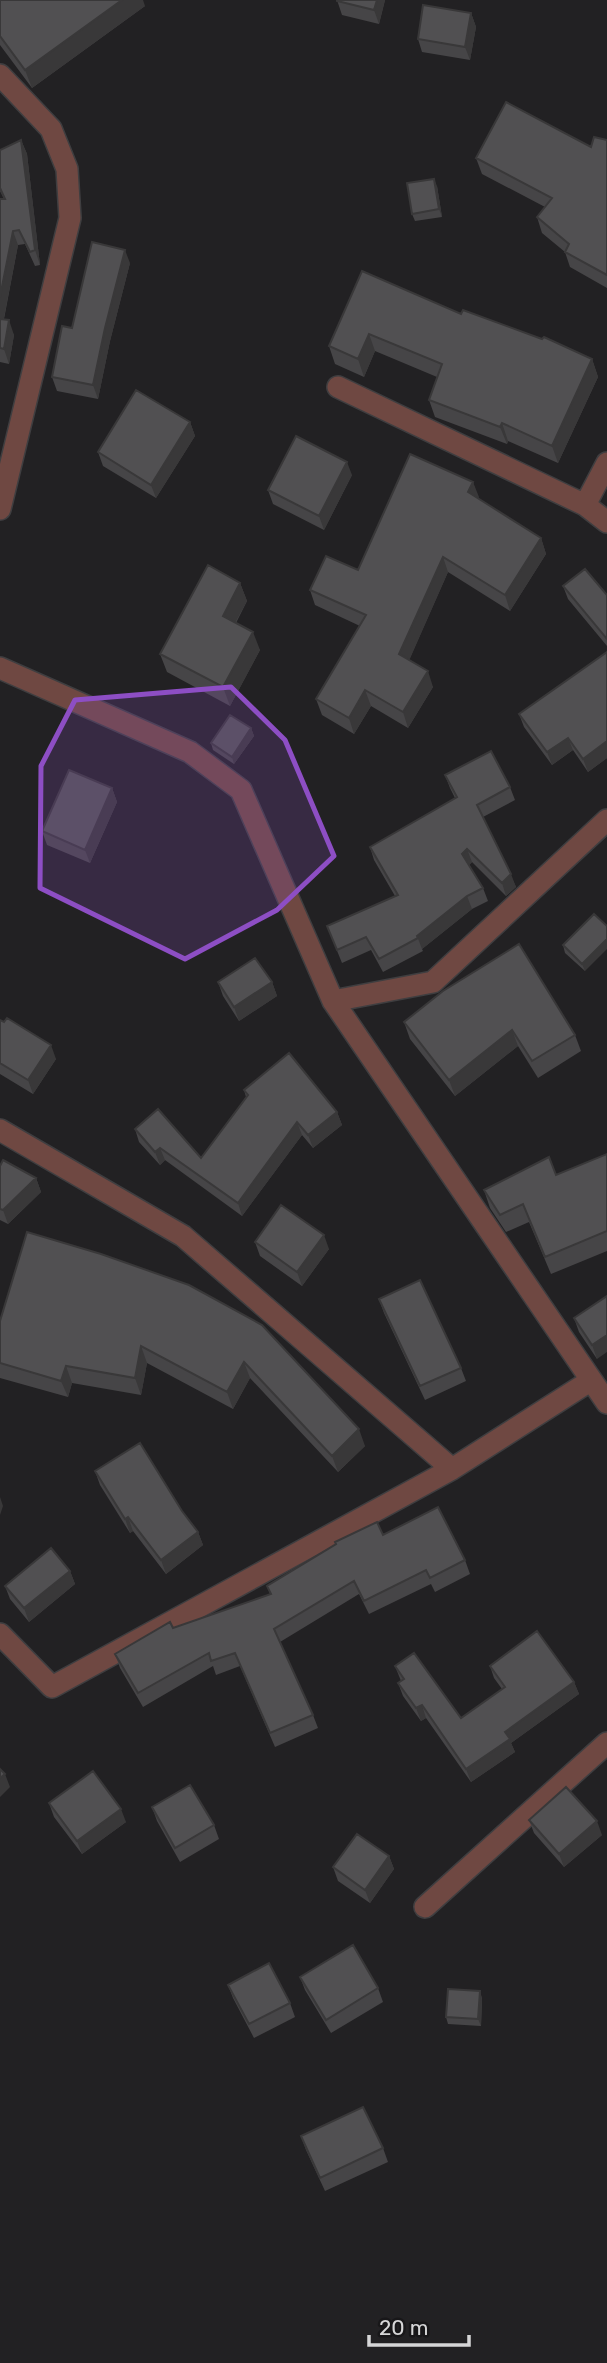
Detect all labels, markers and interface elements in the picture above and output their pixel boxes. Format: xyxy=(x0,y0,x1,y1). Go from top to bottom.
scale bar xyxy=(369,2304,469,2348)
text: 20 m xyxy=(379,2315,428,2340)

